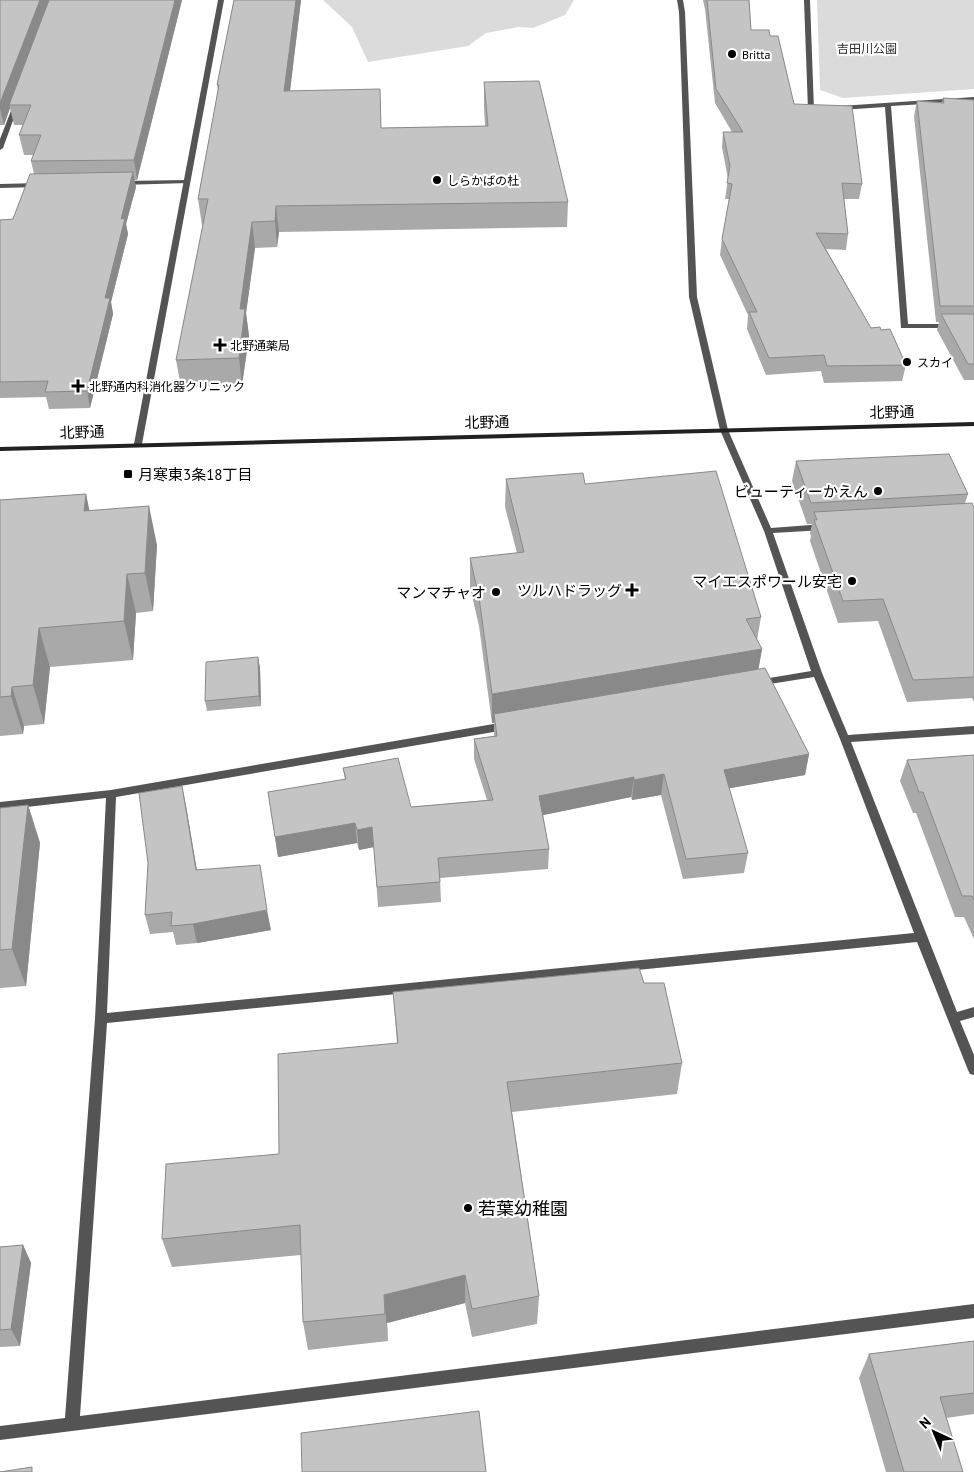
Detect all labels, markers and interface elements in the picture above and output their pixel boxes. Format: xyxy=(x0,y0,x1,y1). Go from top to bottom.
park label: 吉田川公園 xyxy=(837,41,897,56)
place label: Britta xyxy=(742,47,770,62)
marker: Britta xyxy=(726,48,738,60)
place label: しらかばの杜 xyxy=(447,173,519,188)
marker: しらかばの杜 xyxy=(431,174,443,186)
place label: 北野通薬局 xyxy=(230,338,290,353)
marker: 北野通薬局 xyxy=(214,339,226,351)
place label: スカイ xyxy=(917,355,953,370)
marker: スカイ xyxy=(901,356,913,368)
marker: 北野通内科消化器クリニック xyxy=(71,379,85,393)
place label: 北野通内科消化器クリニック xyxy=(89,379,245,394)
street label: 北野通 xyxy=(869,402,915,422)
street label: 北野通 xyxy=(464,412,510,432)
street label: 北野通 xyxy=(59,422,105,442)
place label: 月寒東3条18丁目 xyxy=(138,465,253,484)
marker: 月寒東3条18丁目 xyxy=(122,468,134,480)
place label: ビューティーかえん xyxy=(734,482,868,501)
marker: ビューティーかえん xyxy=(872,485,884,497)
place label: マイエスポワール安宅 xyxy=(692,572,842,591)
marker: マイエスポワール安宅 xyxy=(846,575,858,587)
place label: ツルハドラッグ xyxy=(517,581,622,600)
place label: マンマチャオ xyxy=(396,583,486,602)
marker: ツルハドラッグ xyxy=(626,584,638,596)
marker: マンマチャオ xyxy=(490,586,502,598)
place label: 若葉幼稚園 xyxy=(478,1197,568,1220)
marker: 若葉幼稚園 xyxy=(462,1202,474,1214)
north arrow xyxy=(909,1407,959,1457)
text: N xyxy=(915,1413,935,1432)

